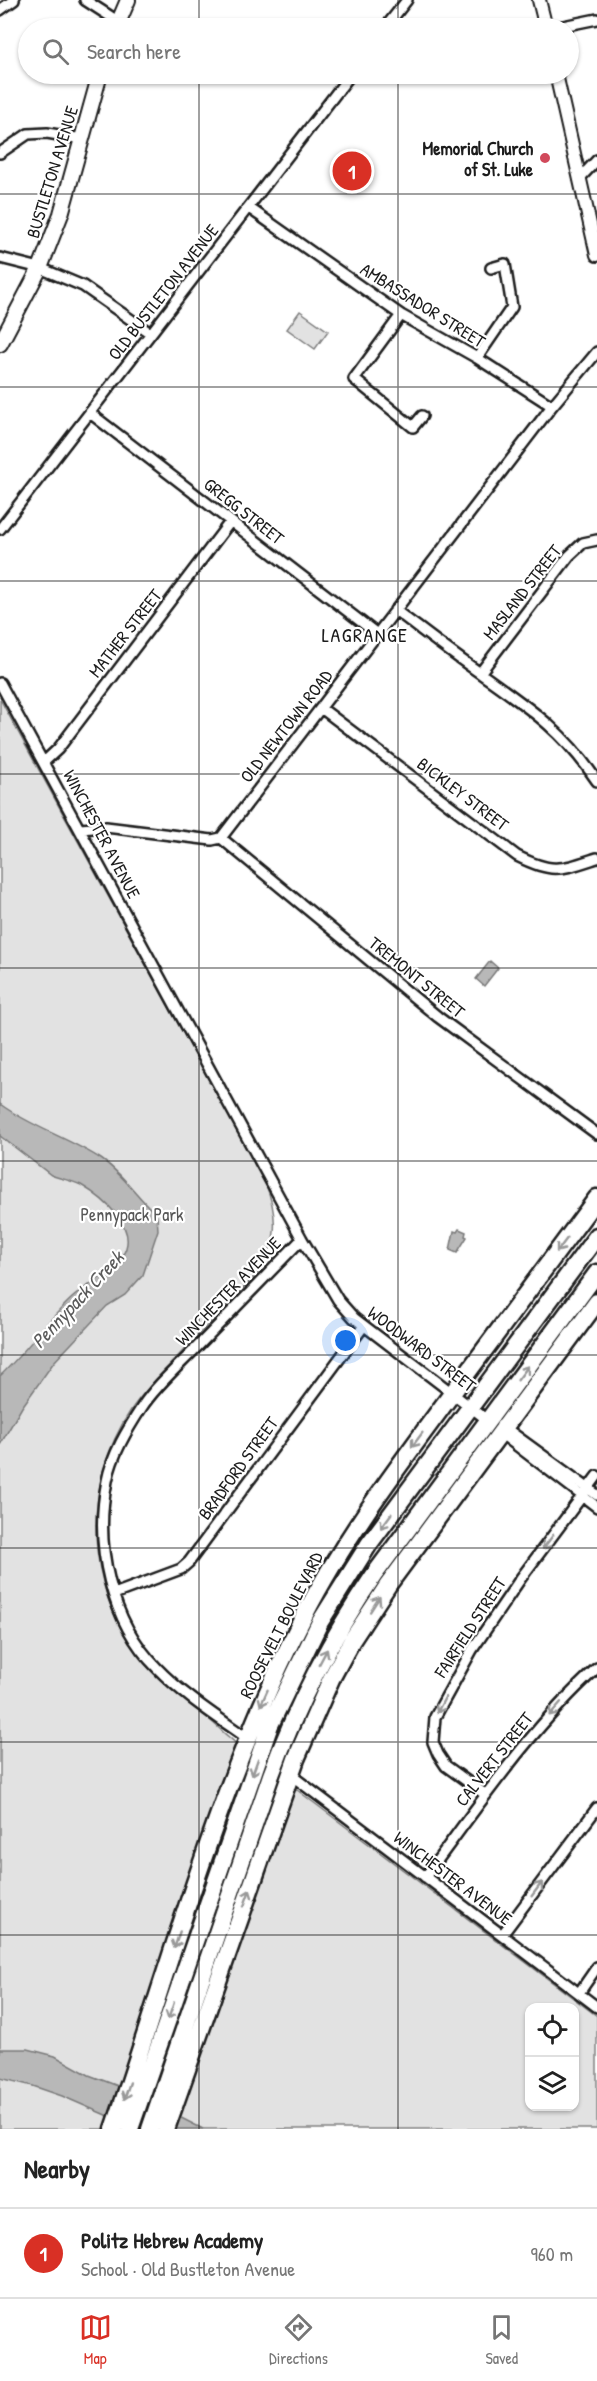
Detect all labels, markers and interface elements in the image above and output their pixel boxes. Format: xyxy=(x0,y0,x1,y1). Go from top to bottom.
search box xyxy=(18,18,579,84)
icon: search xyxy=(39,35,72,68)
text: Search here xyxy=(87,36,181,66)
street label: BUSTLETON AVENUE xyxy=(20,103,84,241)
place label: Memorial Church of St. Luke xyxy=(423,136,534,182)
pin: 1 xyxy=(332,148,372,194)
marker: Memorial Church of St. Luke xyxy=(538,151,552,165)
street label: OLD BUSTLETON AVENUE xyxy=(102,219,224,365)
street label: AMBASSADOR STREET xyxy=(356,257,491,354)
street label: GREGG STREET xyxy=(199,472,290,551)
street label: MASLAND STREET xyxy=(477,539,568,645)
street label: MATHER STREET xyxy=(83,583,168,682)
district label: LAGRANGE xyxy=(322,621,408,648)
street label: OLD NEWTOWN ROAD xyxy=(234,664,338,788)
street label: BICKLEY STREET xyxy=(412,751,514,837)
street label: WINCHESTER AVENUE xyxy=(58,765,146,903)
street label: TREMONT STREET xyxy=(364,931,471,1024)
park label: Pennypack Park xyxy=(80,1202,184,1227)
street label: WINCHESTER AVENUE xyxy=(170,1231,286,1351)
one-way arrow xyxy=(556,1236,568,1252)
water label: Pennypack Creek xyxy=(25,1243,131,1354)
street label: WOODWARD STREET xyxy=(363,1300,482,1398)
your location xyxy=(331,1326,360,1355)
one-way arrow xyxy=(516,1365,529,1381)
street label: BRADFORD STREET xyxy=(192,1411,284,1524)
one-way arrow xyxy=(411,1432,423,1448)
one-way arrow xyxy=(379,1513,392,1529)
one-way arrow xyxy=(542,1534,554,1550)
street label: ROOSEVELT BOULEVARD xyxy=(233,1547,329,1702)
street label: FAIRFIELD STREET xyxy=(428,1571,512,1683)
one-way arrow xyxy=(369,1597,381,1613)
one-way arrow xyxy=(317,1649,329,1666)
one-way arrow xyxy=(258,1688,269,1706)
one-way arrow xyxy=(435,1696,447,1713)
one-way arrow xyxy=(548,1701,562,1716)
street label: CALVERT STREET xyxy=(449,1706,539,1811)
one-way arrow xyxy=(248,1757,259,1776)
street label: WINCHESTER AVENUE xyxy=(389,1825,517,1931)
one-way arrow xyxy=(531,1881,543,1897)
one-way arrow xyxy=(242,1889,253,1908)
one-way arrow xyxy=(171,1930,182,1949)
one-way arrow xyxy=(164,2001,175,2019)
map controls xyxy=(525,2003,579,2111)
button: locate xyxy=(525,2003,579,2057)
button: layers xyxy=(525,2057,579,2111)
one-way arrow xyxy=(120,2081,131,2100)
text: Nearby xyxy=(24,2151,90,2186)
text: Politz Hebrew Academy xyxy=(81,2225,263,2255)
text: 1 xyxy=(40,2240,47,2267)
text: 960 m xyxy=(531,2240,573,2267)
text: School · Old Bustleton Avenue xyxy=(81,2255,295,2282)
tab: Map xyxy=(79,2311,112,2369)
tab: Directions xyxy=(269,2311,328,2369)
tab: Saved xyxy=(485,2311,518,2369)

